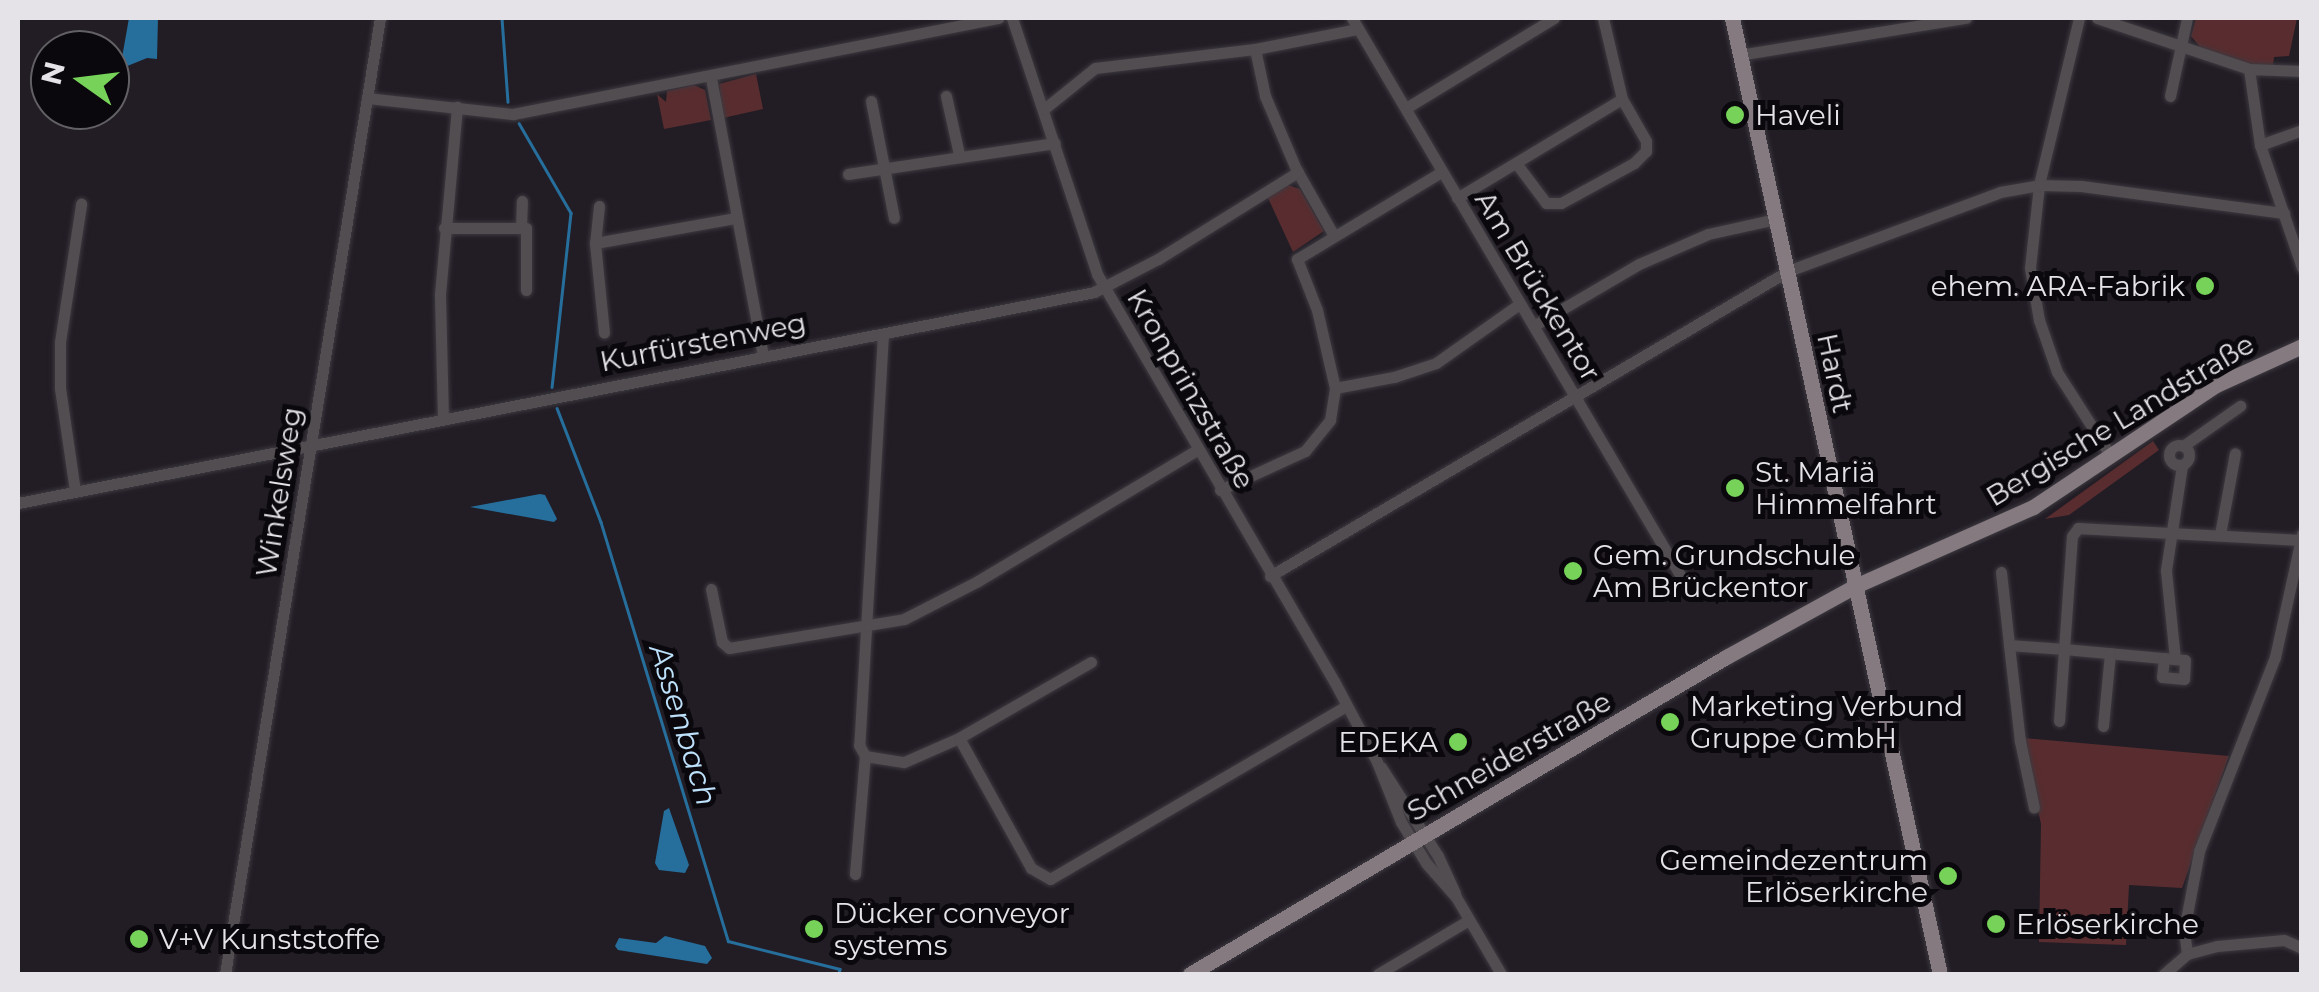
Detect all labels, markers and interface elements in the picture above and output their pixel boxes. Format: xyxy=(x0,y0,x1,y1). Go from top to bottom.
north arrow xyxy=(30,30,130,130)
text: N xyxy=(34,58,72,88)
place label: Haveli xyxy=(1755,98,1841,132)
marker: Haveli xyxy=(1724,104,1746,126)
street label: Am Brückentor xyxy=(1468,185,1608,387)
place label: ehem. ARA-Fabrik xyxy=(1931,269,2185,303)
marker: ehem. ARA-Fabrik xyxy=(2194,275,2216,297)
street label: Kronprinzstraße xyxy=(1120,283,1262,495)
street label: Kurfürstenweg xyxy=(597,306,809,378)
street label: Bergische Landstraße xyxy=(1980,327,2260,513)
street label: Hardt xyxy=(1810,330,1860,416)
street label: Winkelsweg xyxy=(249,405,309,579)
place label: St. Mariä Himmelfahrt xyxy=(1755,455,1937,521)
marker: St. Mariä Himmelfahrt xyxy=(1724,477,1746,499)
place label: Gem. Grundschule Am Brückentor xyxy=(1593,538,1856,604)
marker: Gem. Grundschule Am Brückentor xyxy=(1562,560,1584,582)
water label: Assenbach xyxy=(641,640,725,810)
street label: Schneiderstraße xyxy=(1401,684,1617,828)
place label: Marketing Verbund Gruppe GmbH xyxy=(1690,689,1963,755)
marker: Marketing Verbund Gruppe GmbH xyxy=(1659,711,1681,733)
place label: EDEKA xyxy=(1338,725,1438,759)
marker: EDEKA xyxy=(1447,731,1469,753)
place label: Gemeindezentrum Erlöserkirche xyxy=(1660,843,1928,909)
marker: Gemeindezentrum Erlöserkirche xyxy=(1937,865,1959,887)
place label: Dücker conveyor systems xyxy=(834,896,1070,962)
place label: Erlöserkirche xyxy=(2016,907,2199,941)
marker: Erlöserkirche xyxy=(1985,913,2007,935)
marker: Dücker conveyor systems xyxy=(803,918,825,940)
place label: V+V Kunststoffe xyxy=(159,922,380,956)
marker: V+V Kunststoffe xyxy=(128,928,150,950)

